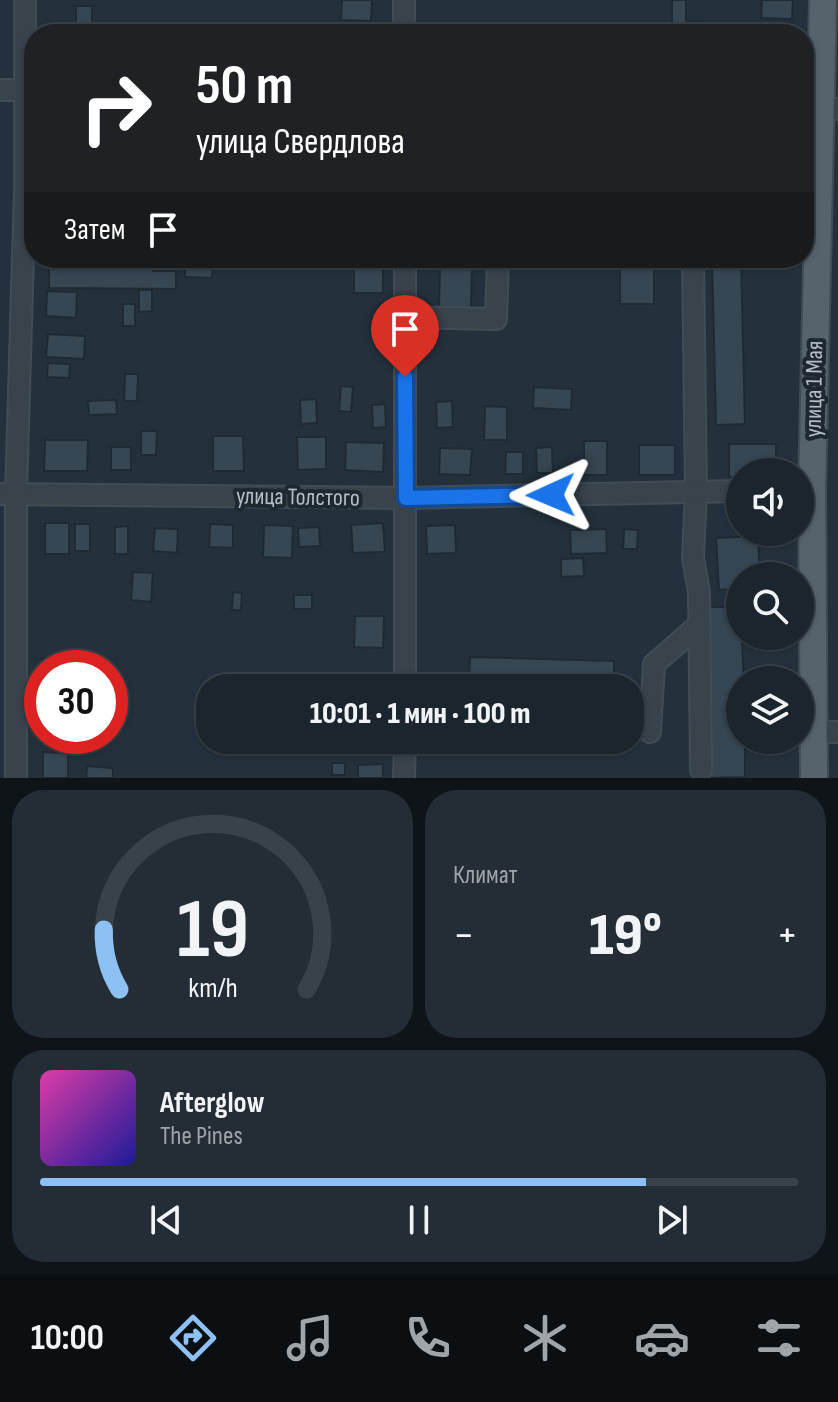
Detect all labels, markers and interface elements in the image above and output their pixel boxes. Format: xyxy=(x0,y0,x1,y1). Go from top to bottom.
text: 50 m xyxy=(196,53,293,120)
icon: right xyxy=(64,56,168,160)
text: улица Свердлова xyxy=(196,121,405,164)
icon: arrive xyxy=(141,208,185,252)
text: Затем xyxy=(64,212,125,248)
pin xyxy=(371,295,439,377)
icon: arrive xyxy=(383,307,427,351)
street label: улица 1 Мая xyxy=(799,340,829,438)
position arrow xyxy=(509,453,593,537)
map controls xyxy=(726,458,814,754)
button: sound xyxy=(726,458,814,546)
street label: улица Толстого xyxy=(236,481,360,513)
button: search xyxy=(726,562,814,650)
speed limit sign: 30 xyxy=(24,650,128,754)
button: layers xyxy=(726,666,814,754)
text: 10:01 · 1 мин · 100 m xyxy=(310,696,530,732)
text: Климат xyxy=(453,860,517,891)
text: 19 xyxy=(176,881,249,981)
text: 19° xyxy=(589,900,662,972)
text: − xyxy=(453,909,475,962)
text: + xyxy=(776,909,798,962)
text: km/h xyxy=(188,971,237,1006)
text: Afterglow xyxy=(160,1085,265,1121)
text: The Pines xyxy=(160,1121,243,1152)
icon: previous xyxy=(144,1198,188,1242)
icon: pause xyxy=(397,1198,441,1242)
icon: next xyxy=(650,1198,694,1242)
icon: directions xyxy=(165,1310,221,1366)
icon: music xyxy=(282,1310,338,1366)
icon: phone xyxy=(400,1310,456,1366)
icon: climate xyxy=(517,1310,573,1366)
icon: car xyxy=(634,1310,690,1366)
icon: filters xyxy=(751,1310,807,1366)
text: 10:00 xyxy=(31,1317,104,1360)

